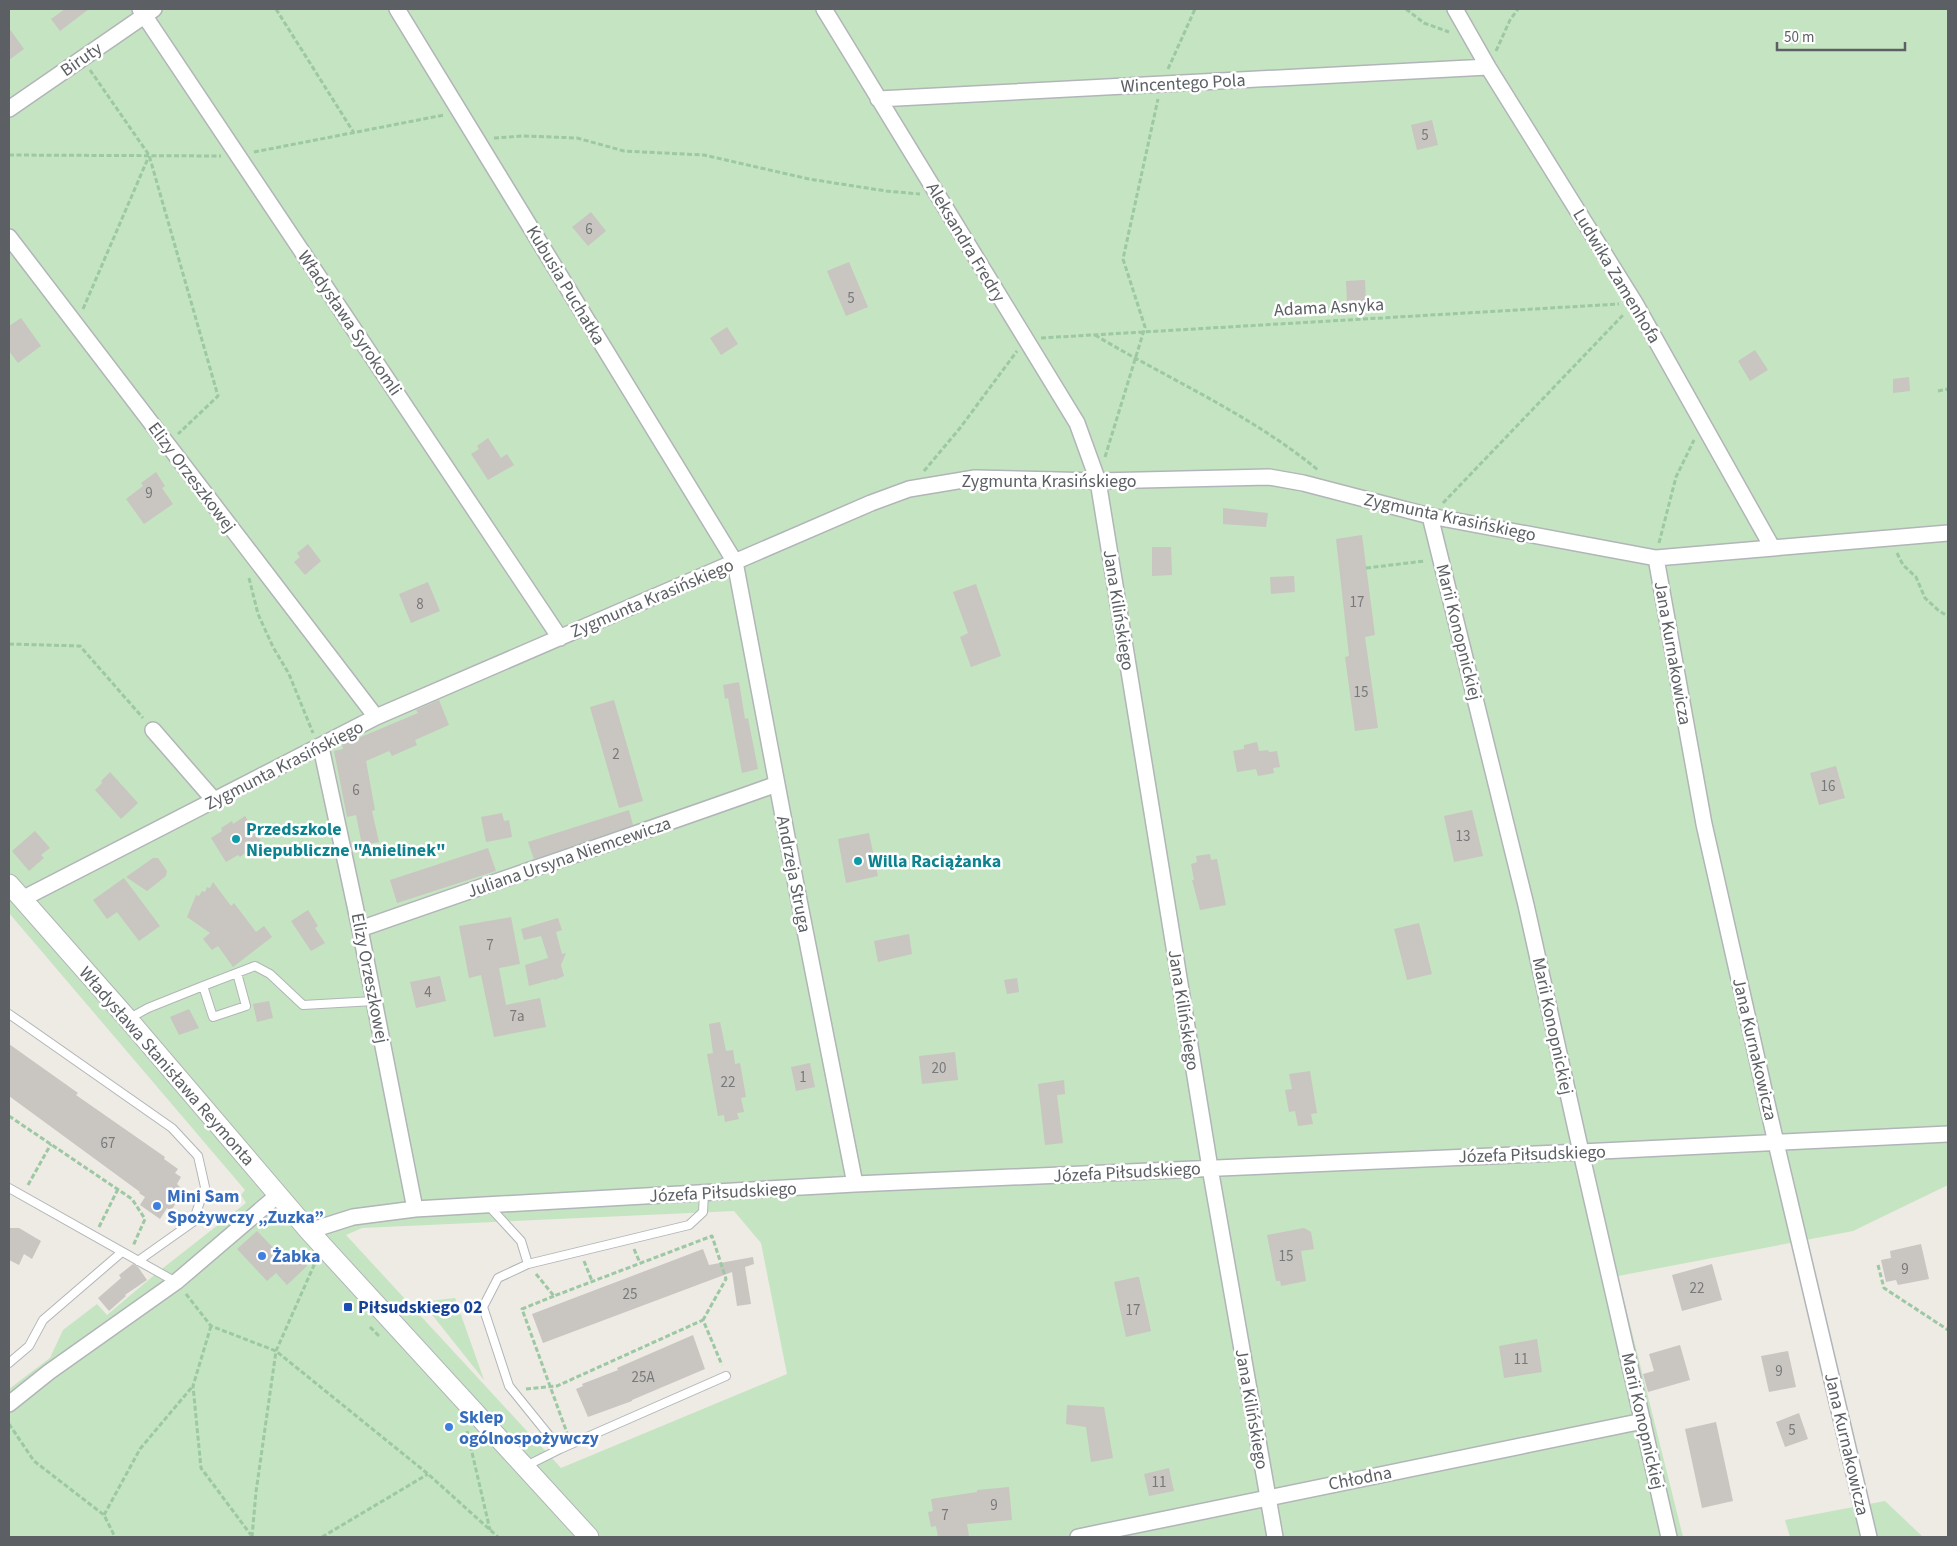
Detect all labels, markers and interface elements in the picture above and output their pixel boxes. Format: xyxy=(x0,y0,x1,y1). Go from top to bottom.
scale bar xyxy=(1777,20,1904,52)
text: 50 m xyxy=(1784,27,1814,48)
street label: Biruty xyxy=(55,36,108,83)
street label: Wincentego Pola xyxy=(1120,68,1246,99)
house number: 5 xyxy=(1421,125,1429,146)
street label: Aleksandra Fredry xyxy=(920,178,1012,307)
street label: Ludwika Zamenhofa xyxy=(1567,204,1667,348)
house number: 6 xyxy=(585,219,593,240)
street label: Kubusia Puchatka xyxy=(520,221,611,350)
street label: Władysława Syrokomli xyxy=(292,246,408,401)
house number: 5 xyxy=(847,288,855,309)
street label: Adama Asnyka xyxy=(1273,292,1385,323)
street label: Elizy Orzeszkowej xyxy=(142,417,241,538)
street label: Zygmunta Krasińskiego xyxy=(961,469,1137,494)
house number: 9 xyxy=(145,483,153,504)
street label: Zygmunta Krasińskiego xyxy=(1362,487,1538,548)
street label: Jana Kilińskiego xyxy=(1097,548,1140,672)
street label: Zygmunta Krasińskiego xyxy=(567,553,738,644)
street label: Marii Konopnickiej xyxy=(1429,561,1488,703)
street label: Jana Kurnakowicza xyxy=(1648,579,1697,727)
house number: 17 xyxy=(1350,592,1364,613)
house number: 8 xyxy=(416,594,424,615)
house number: 15 xyxy=(1354,682,1368,703)
street label: Zygmunta Krasińskiego xyxy=(201,715,368,816)
house number: 2 xyxy=(612,744,620,765)
house number: 16 xyxy=(1821,776,1835,797)
house number: 6 xyxy=(352,780,360,801)
street label: Juliana Ursyna Niemcewicza xyxy=(464,811,674,904)
street label: Andrzeja Struga xyxy=(770,814,817,935)
place label: Przedszkole Niepubliczne "Anielinek" xyxy=(246,817,446,863)
house number: 13 xyxy=(1456,826,1470,847)
marker: Przedszkole Niepubliczne "Anielinek" xyxy=(230,833,242,845)
place label: Willa Raciążanka xyxy=(868,849,1001,874)
marker: Willa Raciążanka xyxy=(852,855,864,867)
street label: Elizy Orzeszkowej xyxy=(345,911,394,1045)
house number: 7 xyxy=(486,935,494,956)
street label: Jana Kilińskiego xyxy=(1162,948,1205,1072)
street label: Marii Konopnickiej xyxy=(1526,955,1579,1097)
street label: Władysława Stanisława Reymonta xyxy=(73,961,260,1171)
street label: Jana Kurnakowicza xyxy=(1726,975,1783,1123)
house number: 4 xyxy=(424,982,432,1003)
house number: 7a xyxy=(509,1006,525,1027)
house number: 20 xyxy=(932,1058,946,1079)
house number: 1 xyxy=(799,1067,807,1088)
house number: 22 xyxy=(721,1072,735,1093)
house number: 67 xyxy=(101,1133,115,1154)
street label: Józefa Piłsudskiego xyxy=(1458,1139,1606,1170)
street label: Józefa Piłsudskiego xyxy=(1053,1156,1201,1189)
street label: Józefa Piłsudskiego xyxy=(649,1176,797,1209)
place label: Mini Sam Spożywczy „Zuzka” xyxy=(167,1184,324,1230)
marker: Mini Sam Spożywczy „Zuzka” xyxy=(151,1200,163,1212)
place label: Żabka xyxy=(272,1244,321,1269)
house number: 15 xyxy=(1279,1246,1293,1267)
marker: Żabka xyxy=(256,1250,268,1262)
house number: 9 xyxy=(1901,1259,1909,1280)
house number: 22 xyxy=(1690,1278,1704,1299)
house number: 25 xyxy=(623,1284,637,1305)
place label: Piłsudskiego 02 xyxy=(358,1295,483,1320)
house number: 17 xyxy=(1126,1300,1140,1321)
marker: Piłsudskiego 02 xyxy=(342,1301,354,1313)
street label: Jana Kilińskiego xyxy=(1229,1347,1274,1471)
house number: 11 xyxy=(1514,1349,1528,1370)
street label: Marii Konopnickiej xyxy=(1615,1350,1670,1492)
house number: 9 xyxy=(1775,1361,1783,1382)
house number: 25A xyxy=(631,1367,655,1388)
street label: Jana Kurnakowicza xyxy=(1818,1370,1875,1518)
place label: Sklep ogólnospożywczy xyxy=(459,1405,600,1451)
house number: 5 xyxy=(1788,1420,1796,1441)
marker: Sklep ogólnospożywczy xyxy=(443,1421,455,1433)
street label: Chłodna xyxy=(1326,1460,1394,1497)
house number: 11 xyxy=(1152,1472,1166,1493)
house number: 9 xyxy=(990,1495,998,1516)
house number: 7 xyxy=(941,1505,949,1526)

